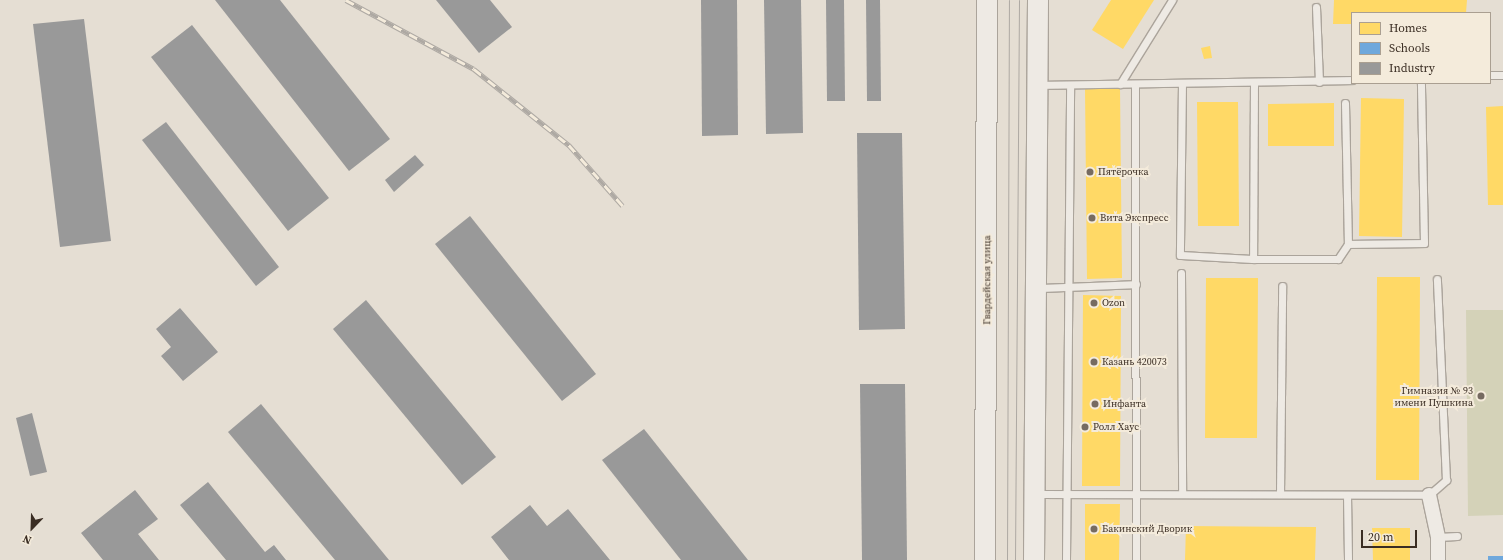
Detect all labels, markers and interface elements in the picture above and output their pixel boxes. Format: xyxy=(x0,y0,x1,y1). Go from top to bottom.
legend xyxy=(1351,12,1491,84)
text: Homes xyxy=(1389,20,1427,36)
text: Schools xyxy=(1389,40,1430,56)
text: Industry xyxy=(1389,60,1435,76)
place label: Пятёрочка xyxy=(1098,166,1148,178)
marker: Пятёрочка xyxy=(1085,167,1095,177)
place label: Вита Экспресс xyxy=(1100,212,1169,224)
marker: Вита Экспресс xyxy=(1087,213,1097,223)
street label: Гвардейская улица xyxy=(981,235,993,325)
place label: Ozon xyxy=(1102,297,1125,309)
marker: Ozon xyxy=(1089,298,1099,308)
place label: Казань 420073 xyxy=(1102,356,1167,368)
marker: Казань 420073 xyxy=(1089,357,1099,367)
place label: Гимназия № 93 имени Пушкина xyxy=(1394,384,1473,408)
marker: Гимназия № 93 имени Пушкина xyxy=(1476,391,1486,401)
place label: Инфанта xyxy=(1103,398,1146,410)
marker: Инфанта xyxy=(1090,399,1100,409)
place label: Ролл Хаус xyxy=(1093,421,1139,433)
marker: Ролл Хаус xyxy=(1080,422,1090,432)
north arrow xyxy=(12,508,52,548)
scale bar xyxy=(1363,522,1419,548)
place label: Бакинский Дворик xyxy=(1102,523,1192,535)
marker: Бакинский Дворик xyxy=(1089,524,1099,534)
text: 20 m xyxy=(1368,529,1394,545)
text: N xyxy=(21,531,34,548)

